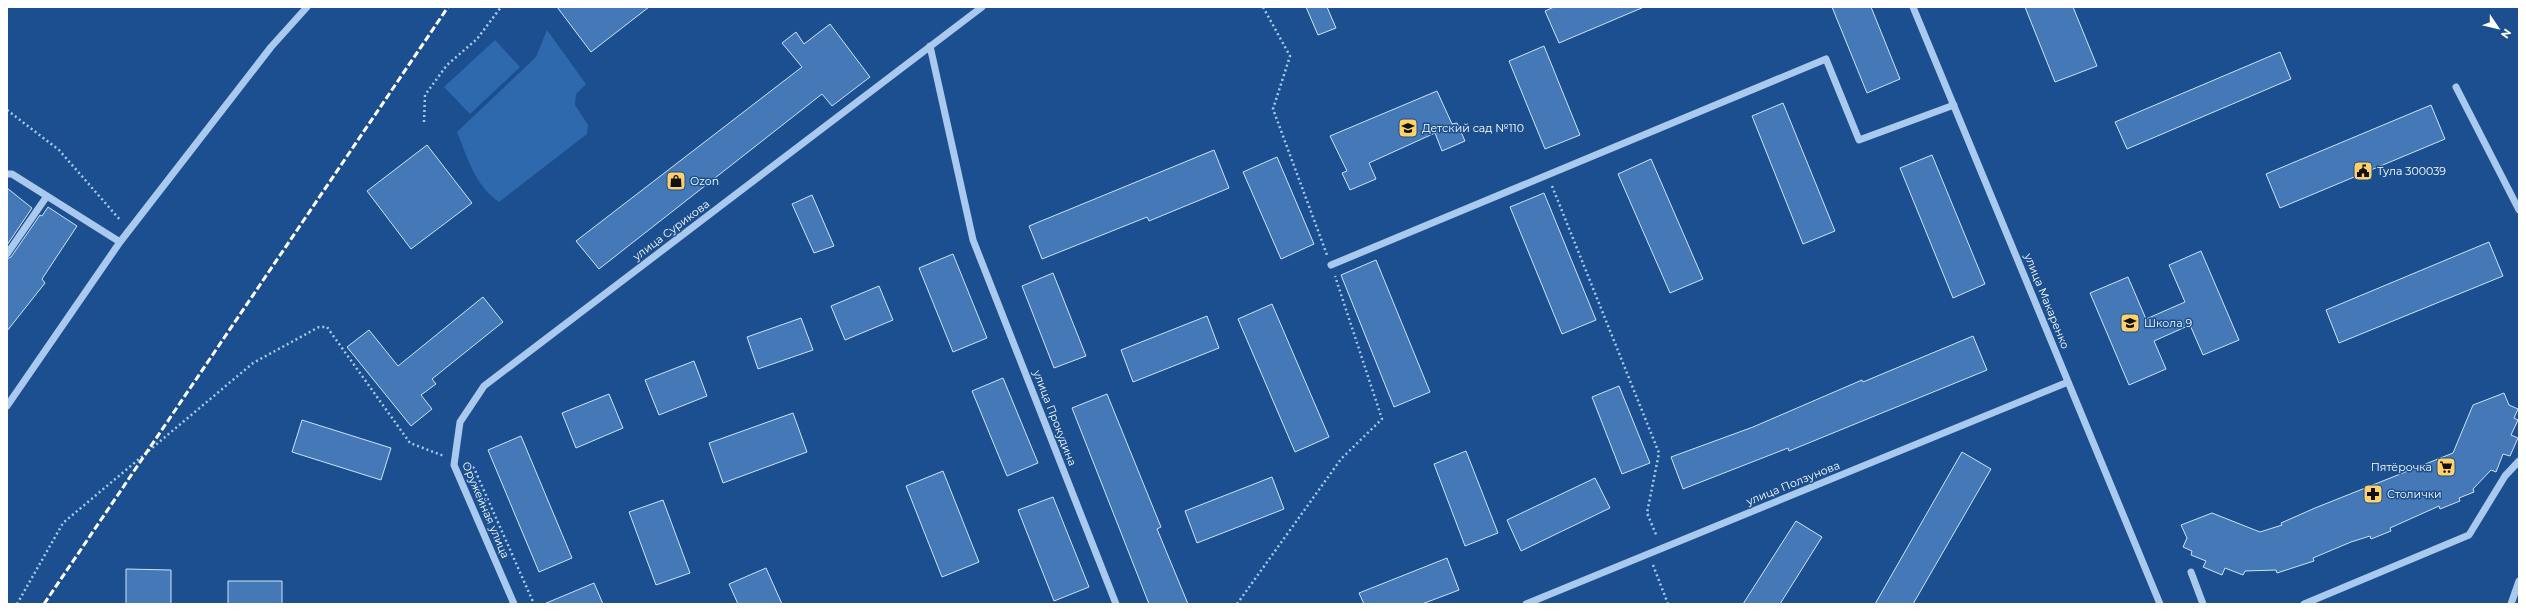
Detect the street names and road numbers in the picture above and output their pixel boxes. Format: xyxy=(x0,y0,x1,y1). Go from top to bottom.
street label: улица Сурикова xyxy=(629,197,712,264)
street label: улица Макаренко xyxy=(2021,250,2073,351)
street label: улица Прокудина xyxy=(1030,367,1080,468)
street label: улица Ползунова xyxy=(1743,458,1842,509)
street label: Оружейная улица xyxy=(459,460,513,560)

